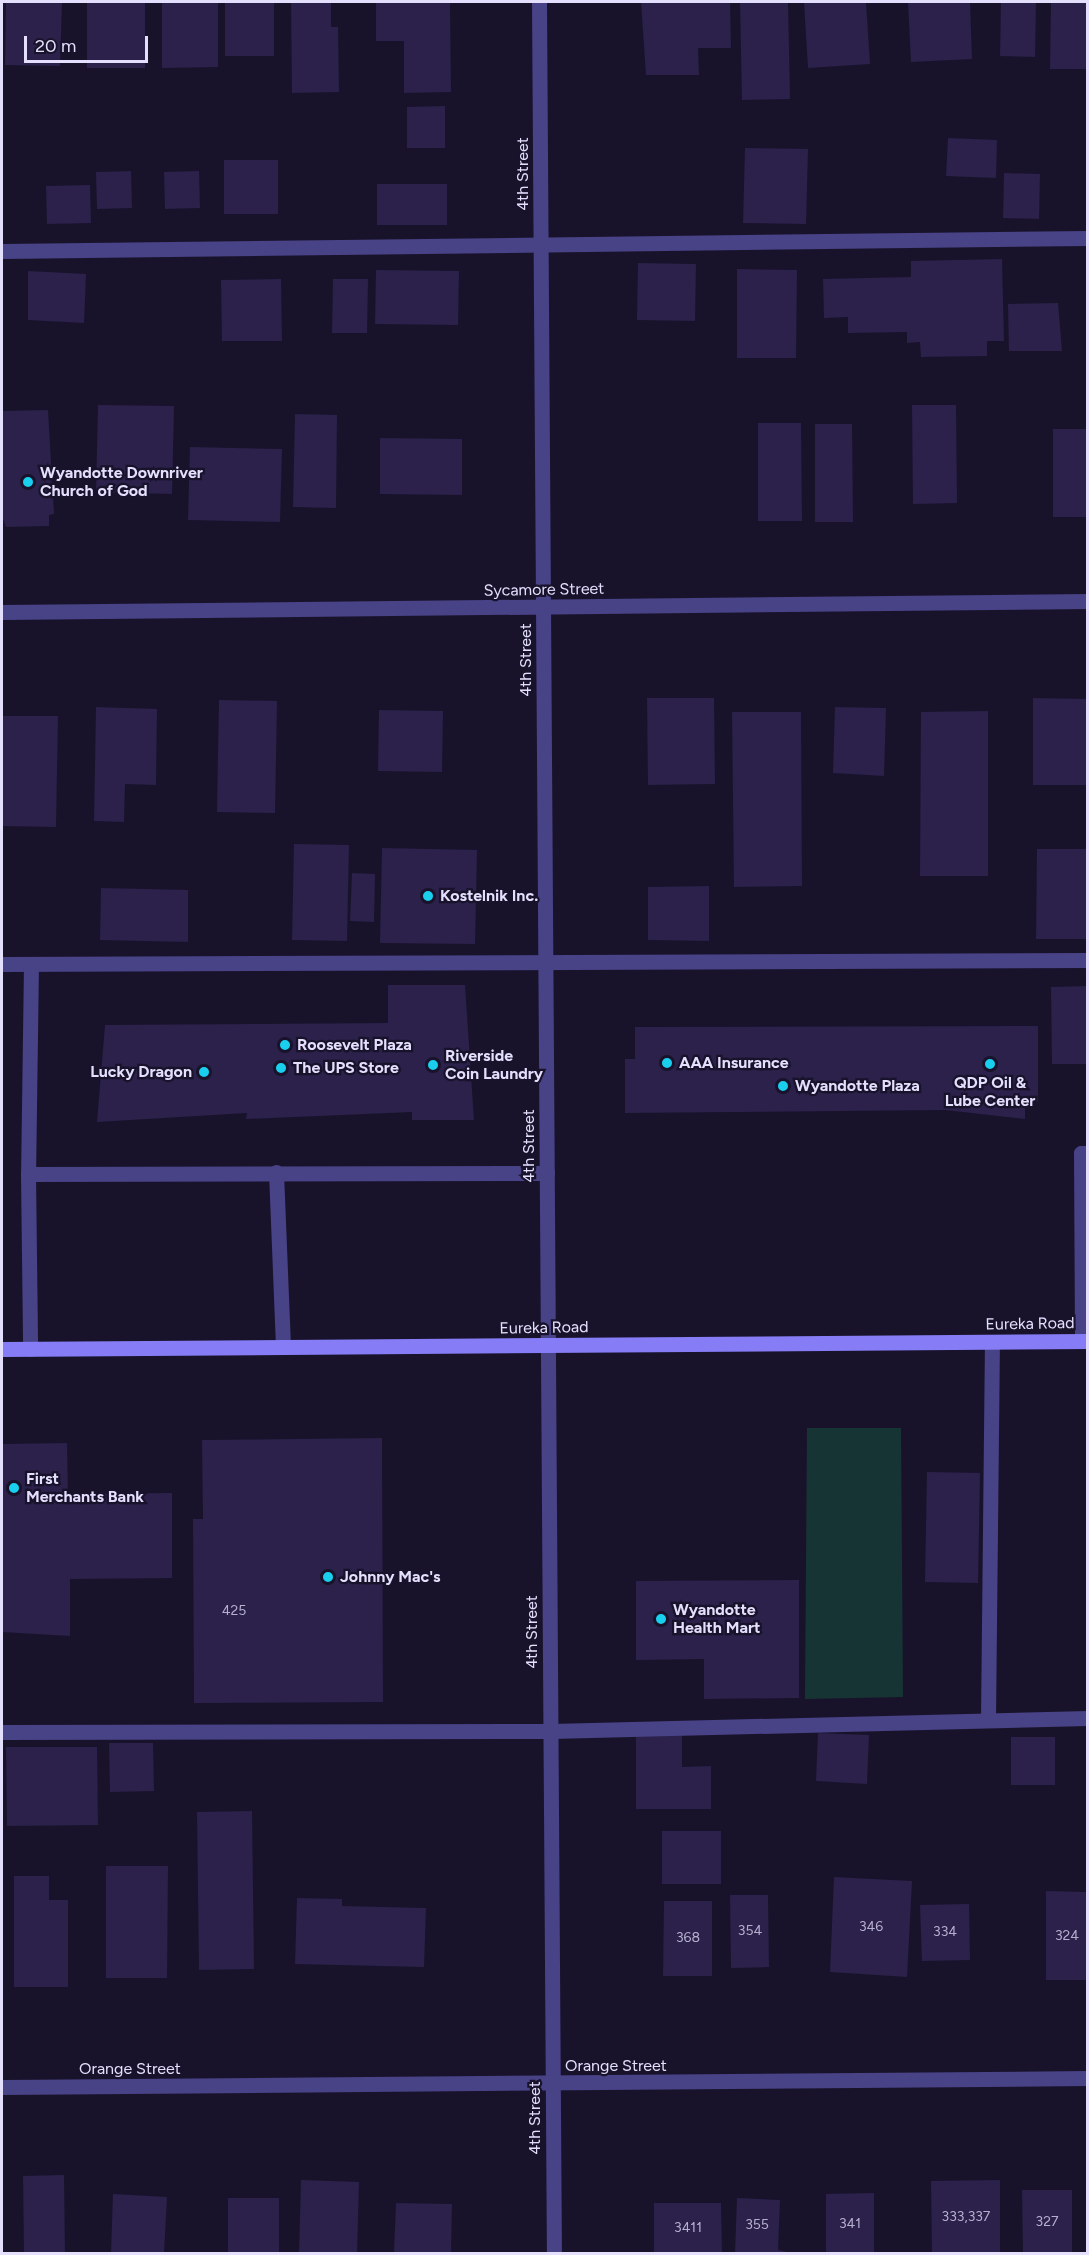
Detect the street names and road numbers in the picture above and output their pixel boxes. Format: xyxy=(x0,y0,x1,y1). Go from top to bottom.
street label: 4th Street xyxy=(513,137,533,211)
street label: Sycamore Street xyxy=(484,579,604,601)
street label: 4th Street xyxy=(516,623,536,697)
street label: 4th Street xyxy=(519,1109,539,1183)
street label: Eureka Road xyxy=(985,1314,1075,1334)
street label: Eureka Road xyxy=(499,1318,589,1338)
street label: 4th Street xyxy=(522,1595,542,1669)
street label: Orange Street xyxy=(565,2056,667,2076)
street label: Orange Street xyxy=(79,2059,181,2079)
street label: 4th Street xyxy=(525,2081,545,2155)

